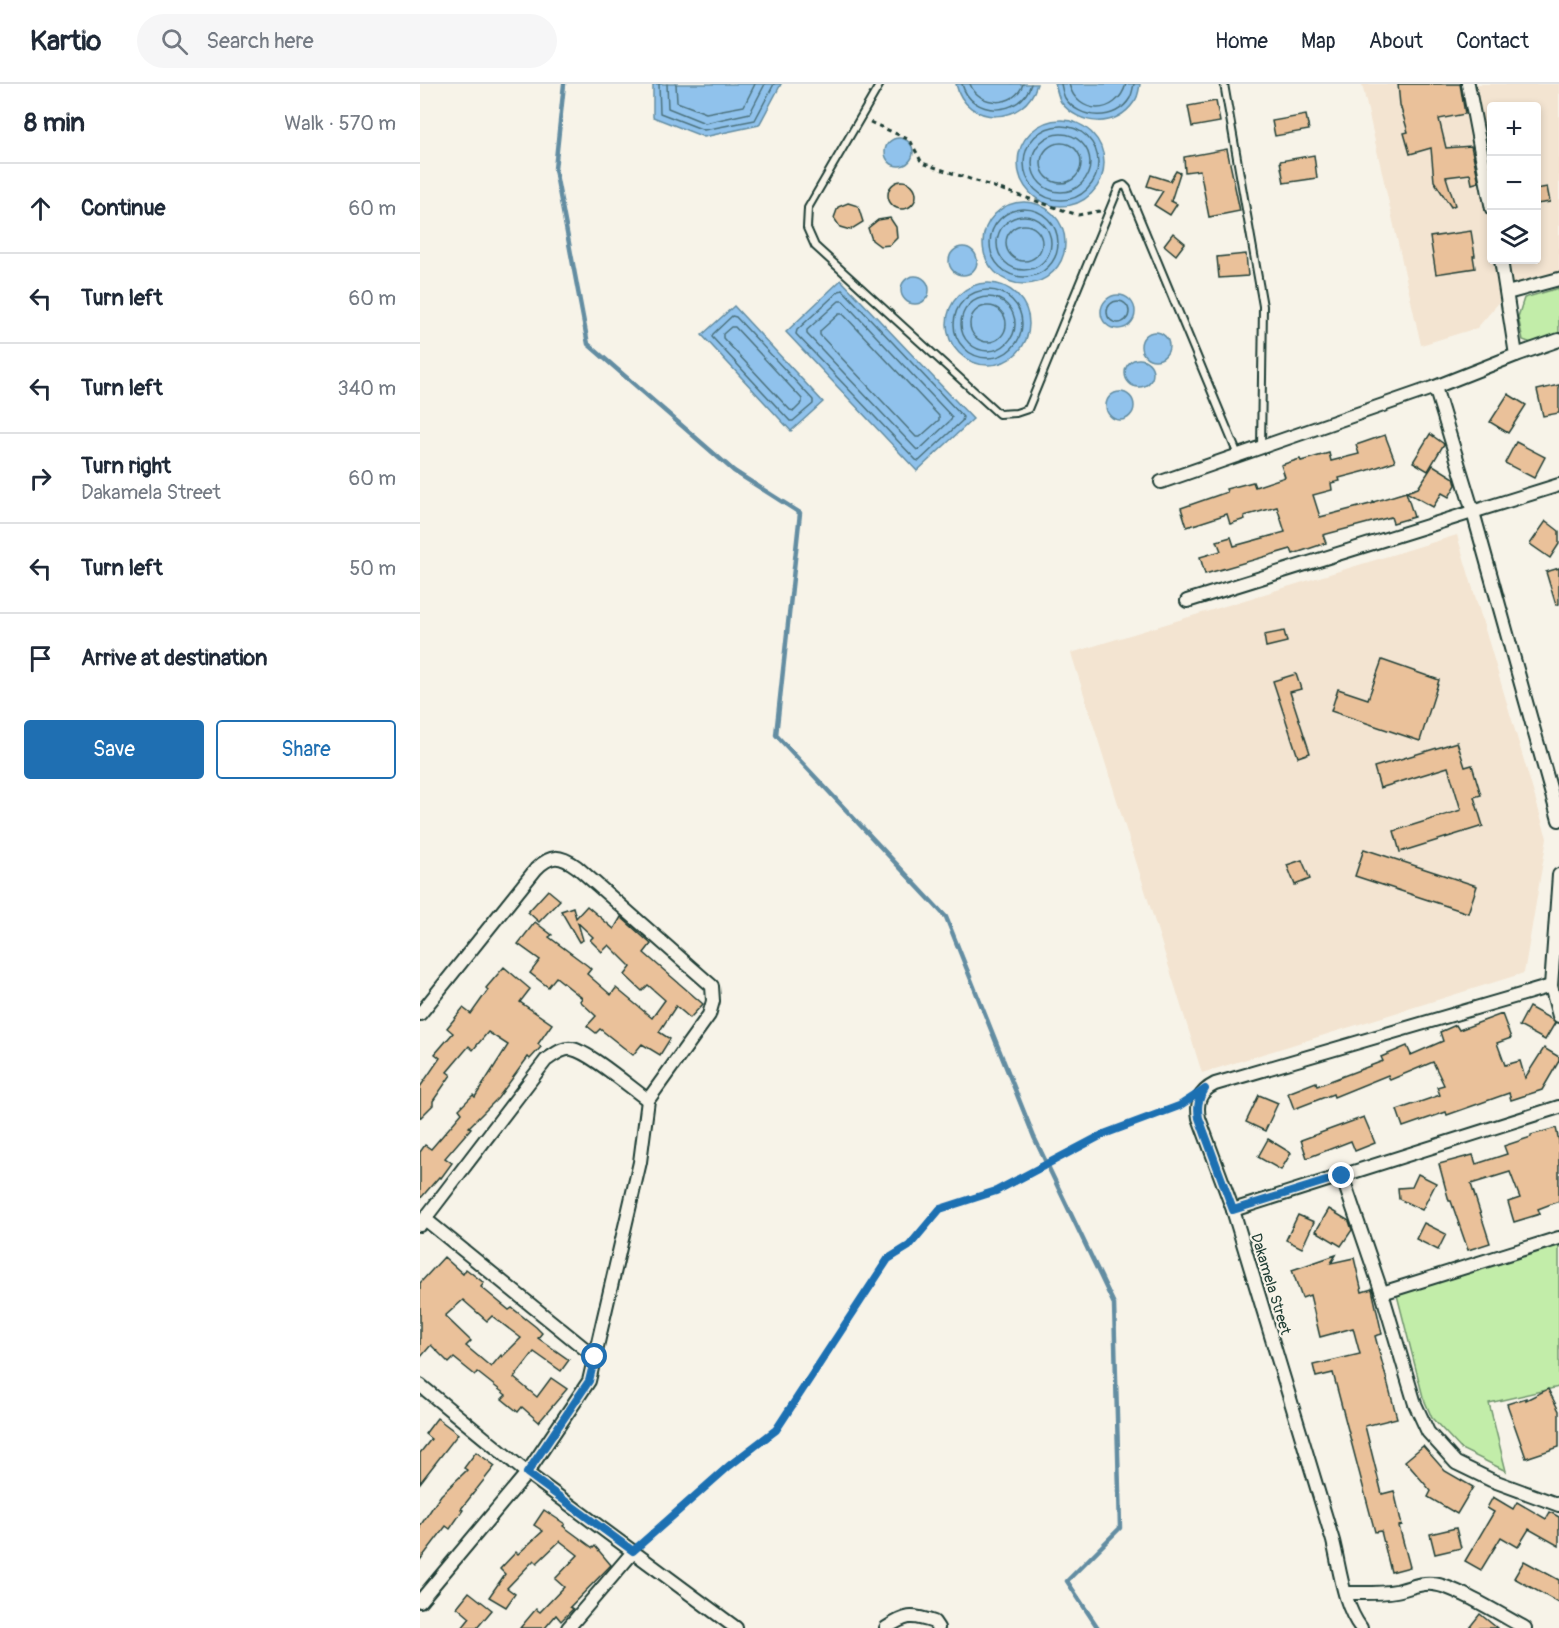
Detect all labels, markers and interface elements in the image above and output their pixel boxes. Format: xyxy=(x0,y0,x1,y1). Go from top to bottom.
search box xyxy=(137,14,557,68)
text: Kartio xyxy=(30,24,101,59)
icon: search xyxy=(158,25,191,58)
text: Search here xyxy=(206,27,314,55)
text: Home xyxy=(1215,28,1268,55)
text: Map xyxy=(1301,28,1336,55)
text: About xyxy=(1369,28,1423,55)
text: Contact xyxy=(1456,28,1529,55)
map controls xyxy=(1487,102,1541,264)
button: + xyxy=(1487,102,1541,156)
text: 8 min xyxy=(24,107,85,139)
text: Walk · 570 m xyxy=(284,111,396,136)
button: − xyxy=(1487,156,1541,210)
icon: ahead xyxy=(24,192,57,225)
text: Continue xyxy=(81,194,165,222)
text: 60 m xyxy=(349,196,396,221)
button: layers xyxy=(1487,210,1541,264)
icon: left xyxy=(24,282,57,315)
text: Turn left xyxy=(81,284,163,312)
text: 60 m xyxy=(349,286,396,311)
icon: left xyxy=(24,372,57,405)
text: Turn left xyxy=(81,374,163,402)
text: 340 m xyxy=(337,376,396,401)
text: Turn right xyxy=(81,452,171,480)
icon: right xyxy=(24,462,57,495)
text: 60 m xyxy=(349,466,396,491)
text: Dakamela Street xyxy=(81,480,221,505)
icon: left xyxy=(24,552,57,585)
text: Turn left xyxy=(81,554,163,582)
text: 50 m xyxy=(349,556,396,581)
icon: arrive xyxy=(24,642,57,675)
text: Arrive at destination xyxy=(81,644,267,672)
button: Save xyxy=(24,720,204,779)
button: Share xyxy=(216,720,396,779)
route end xyxy=(1328,1162,1354,1188)
street label: Dakamela Street xyxy=(1246,1231,1295,1338)
route start xyxy=(581,1343,607,1369)

